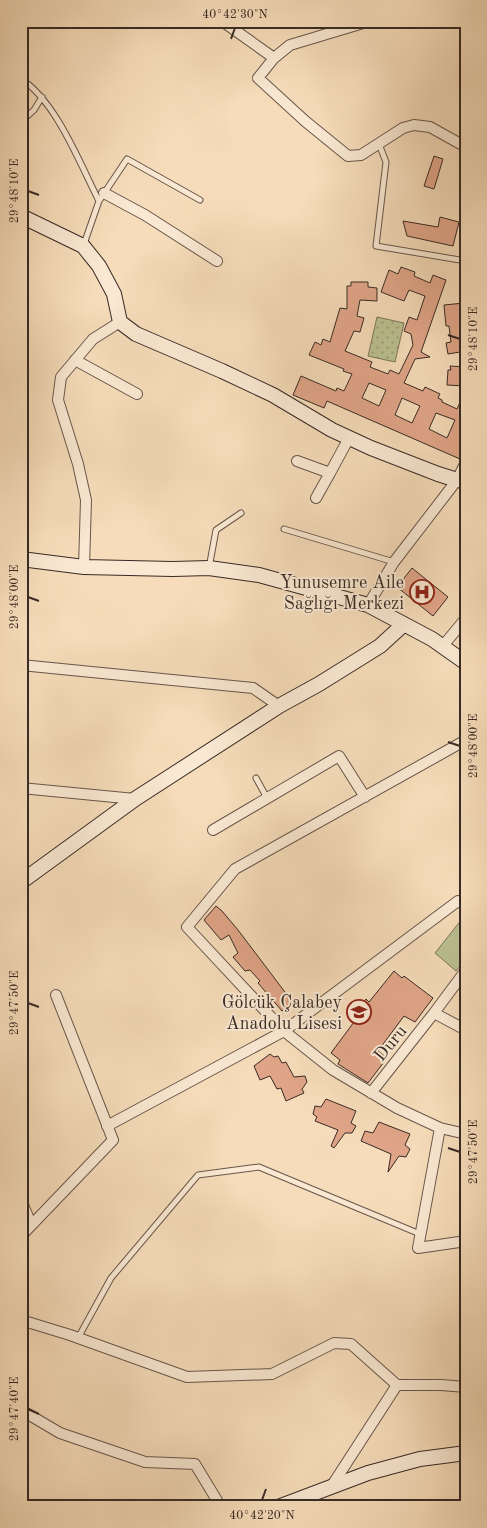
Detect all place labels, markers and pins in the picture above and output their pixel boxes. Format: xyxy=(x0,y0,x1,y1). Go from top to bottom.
place label: Yunusemre Aile Sağlığı Merkezi xyxy=(280,574,404,613)
hospital icon: Yunusemre Aile Sağlığı Merkezi xyxy=(409,579,435,605)
place label: Gölcük Çalabey Anadolu Lisesi xyxy=(222,994,342,1033)
school or university icon: Gölcük Çalabey Anadolu Lisesi xyxy=(346,999,372,1025)

